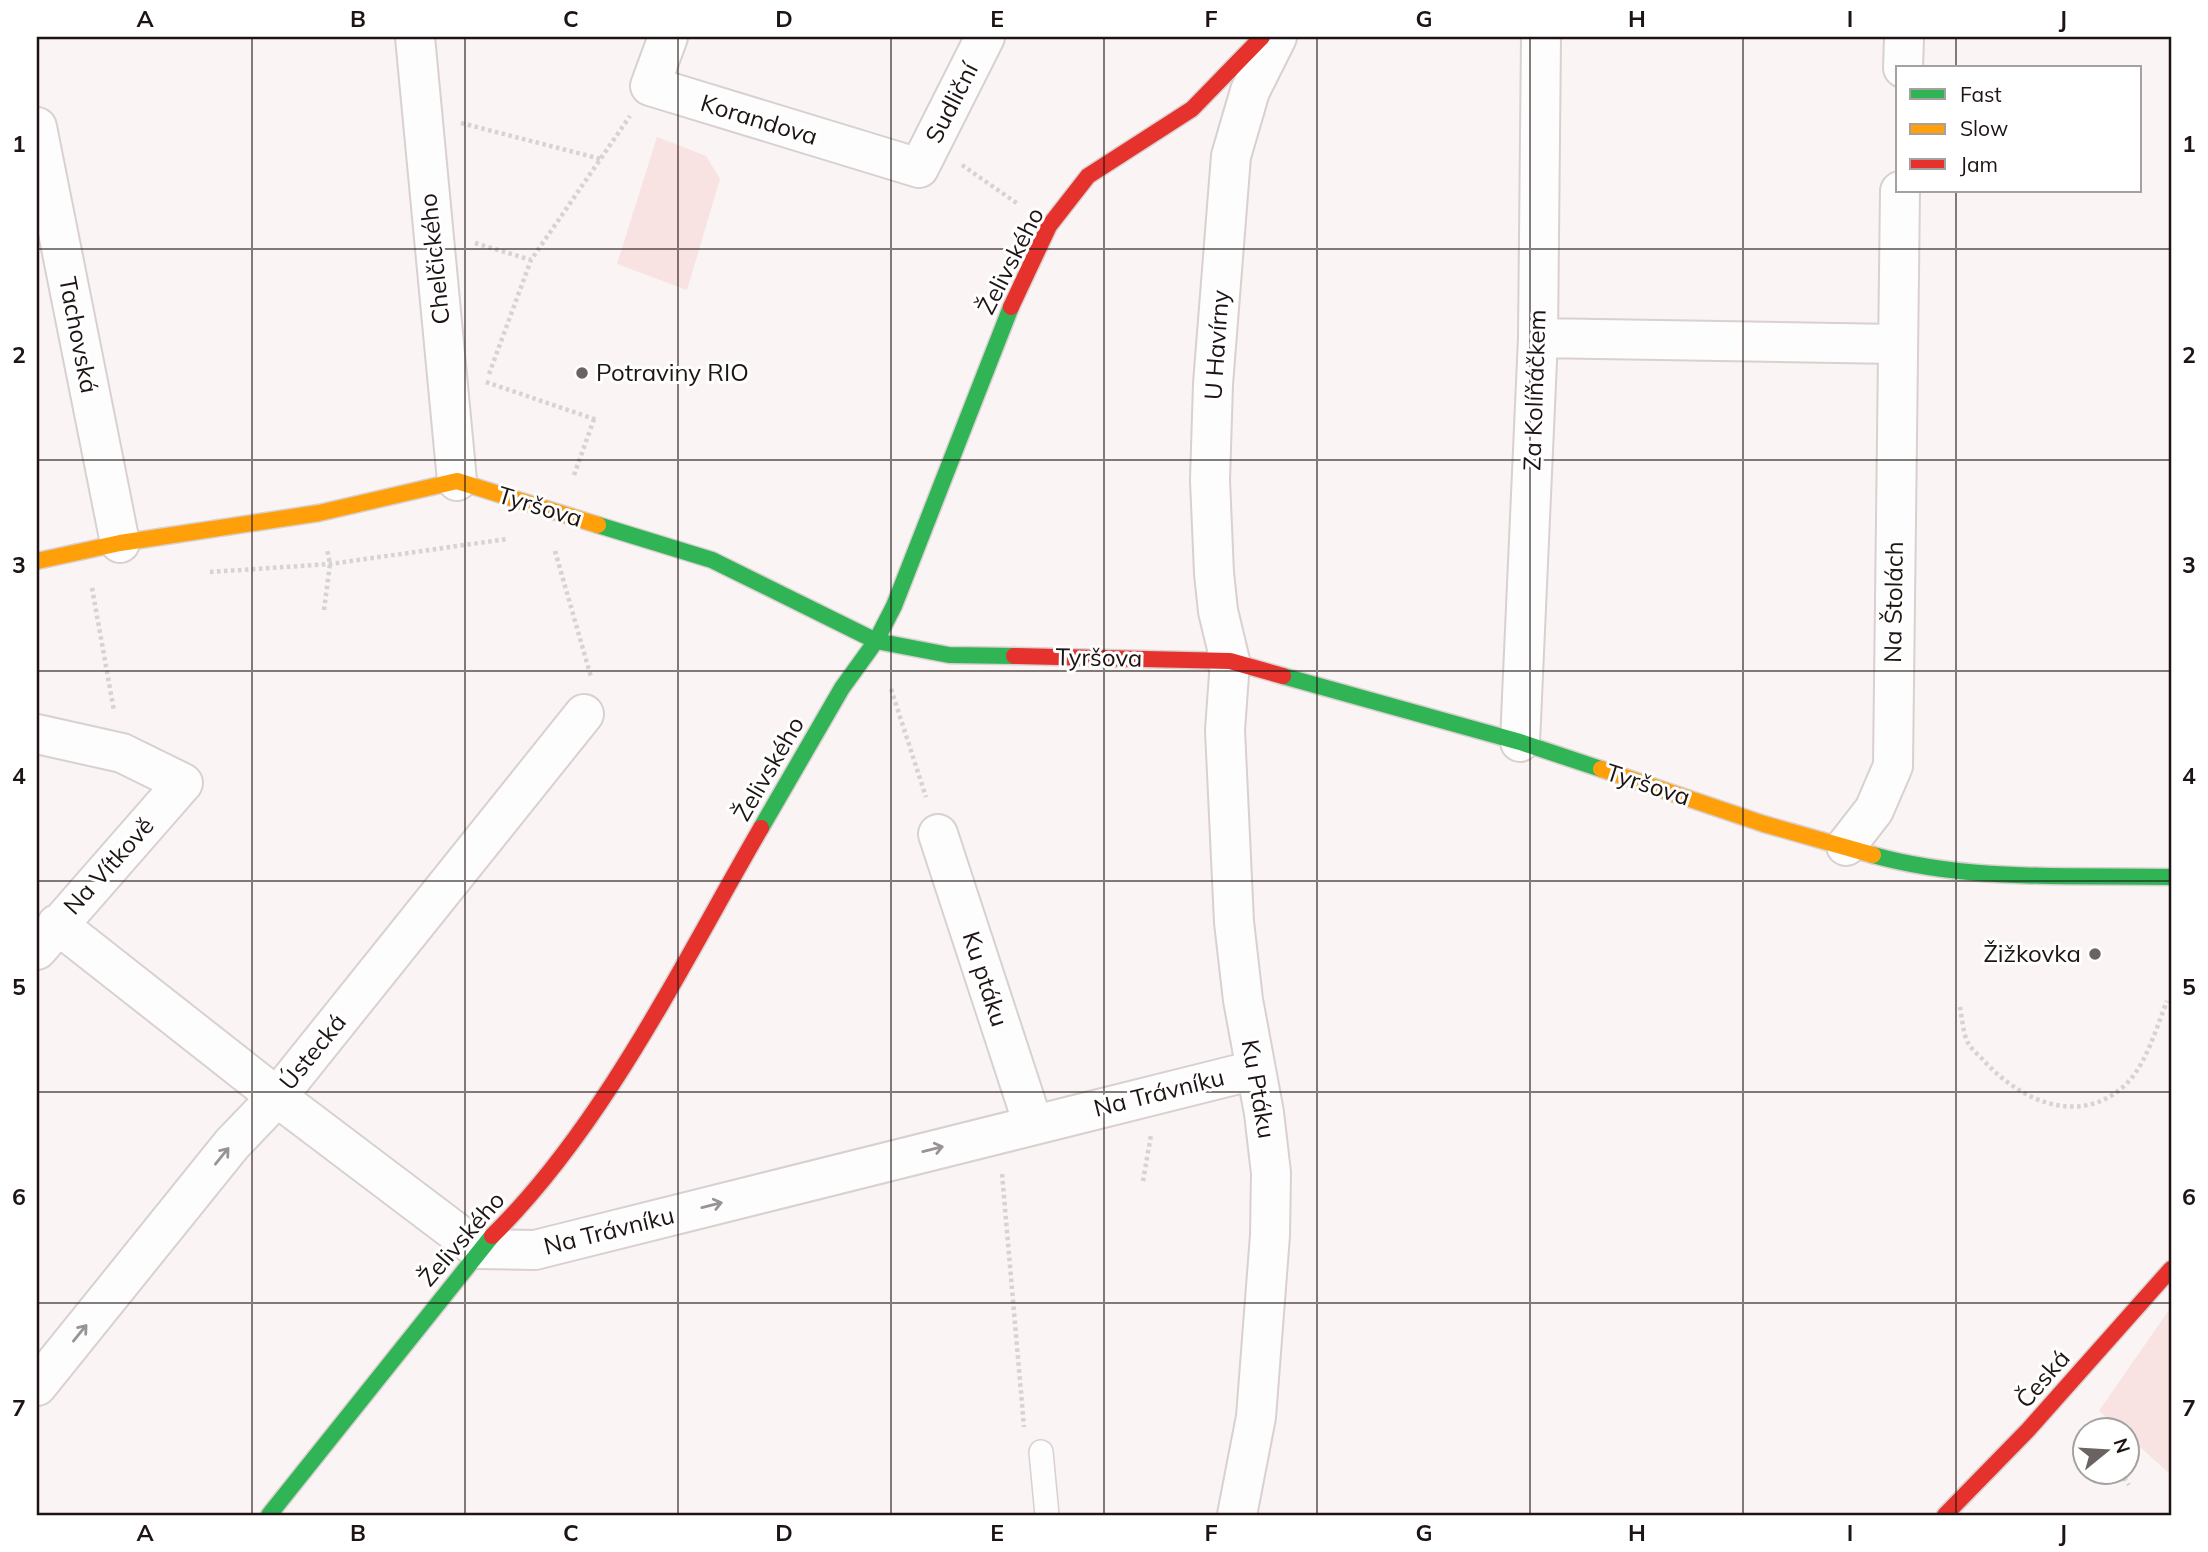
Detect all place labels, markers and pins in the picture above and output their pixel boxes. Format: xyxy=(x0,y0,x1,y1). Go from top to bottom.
place label: Potraviny RIO xyxy=(596,357,749,387)
marker: Potraviny RIO xyxy=(574,365,590,381)
place label: Žižkovka xyxy=(1984,938,2081,968)
marker: Žižkovka xyxy=(2087,946,2103,962)

